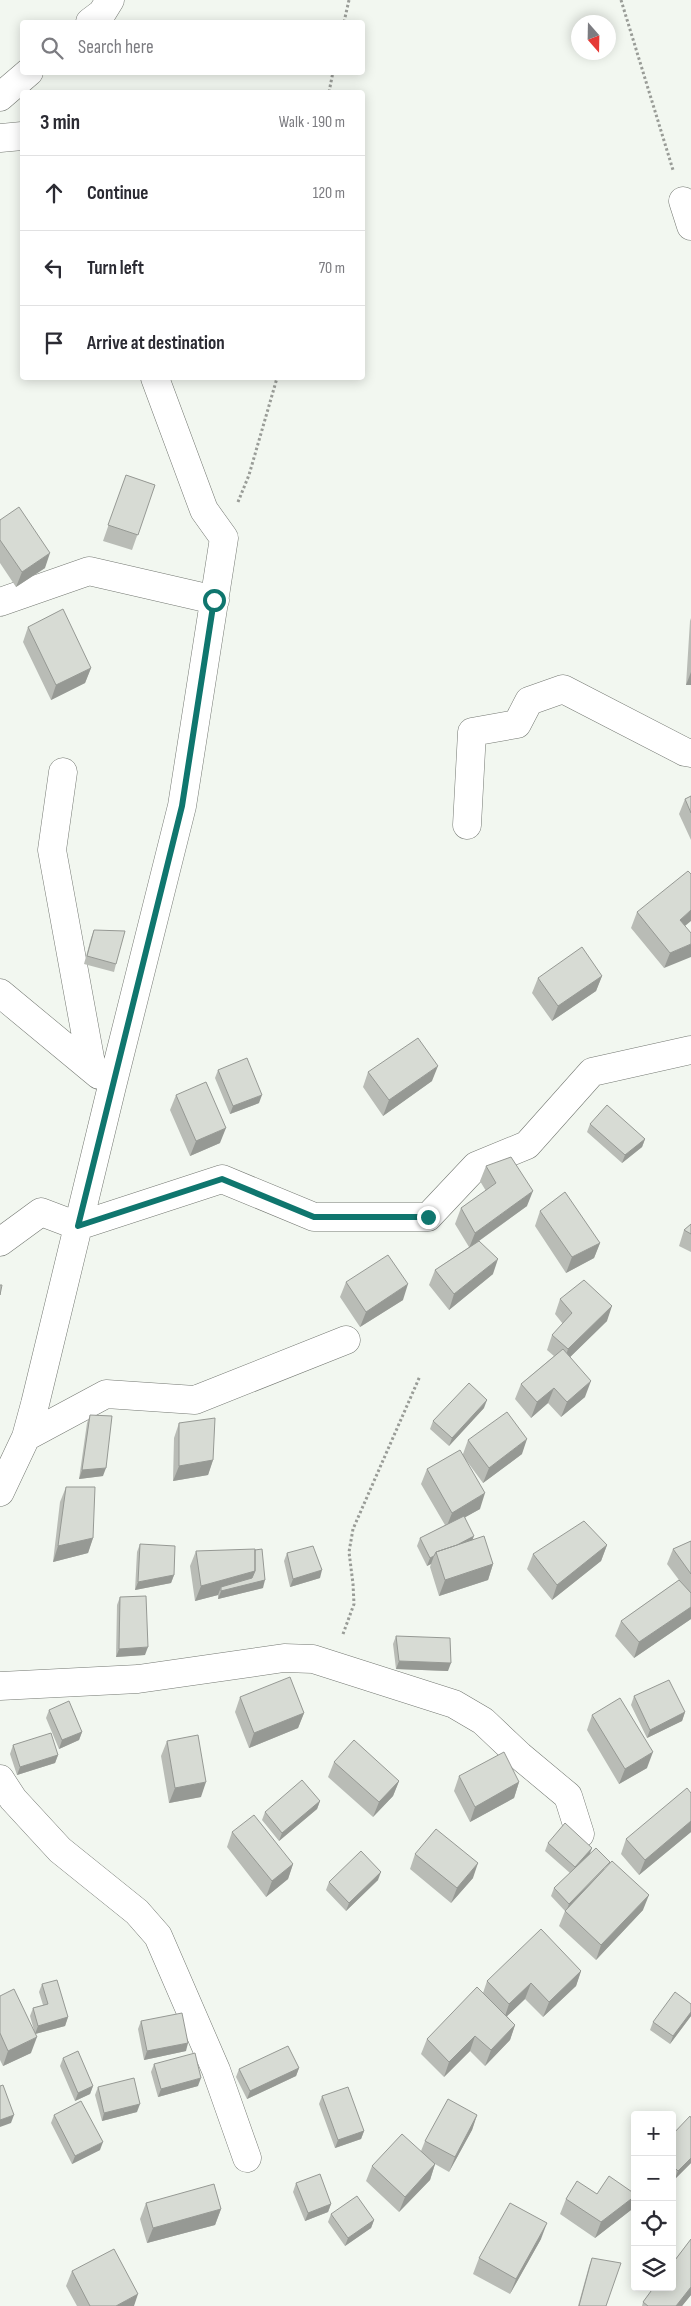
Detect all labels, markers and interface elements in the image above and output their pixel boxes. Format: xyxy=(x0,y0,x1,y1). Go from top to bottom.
north arrow xyxy=(571,15,616,60)
search box xyxy=(20,20,365,75)
icon: search xyxy=(38,34,66,62)
text: Search here xyxy=(78,36,154,59)
text: 3 min xyxy=(40,110,80,135)
text: Walk · 190 m xyxy=(279,113,345,132)
icon: ahead xyxy=(40,179,68,207)
text: Continue xyxy=(87,182,148,205)
text: 120 m xyxy=(313,184,345,203)
icon: left xyxy=(40,254,68,282)
text: Turn left xyxy=(87,257,144,280)
text: 70 m xyxy=(319,259,345,278)
icon: arrive xyxy=(40,329,68,357)
text: Arrive at destination xyxy=(87,332,225,355)
route start xyxy=(203,589,226,612)
route end xyxy=(417,1206,440,1229)
map controls xyxy=(631,2111,676,2291)
button: + xyxy=(631,2111,676,2156)
button: − xyxy=(631,2156,676,2201)
button: locate xyxy=(631,2201,676,2246)
button: layers xyxy=(631,2246,676,2291)

